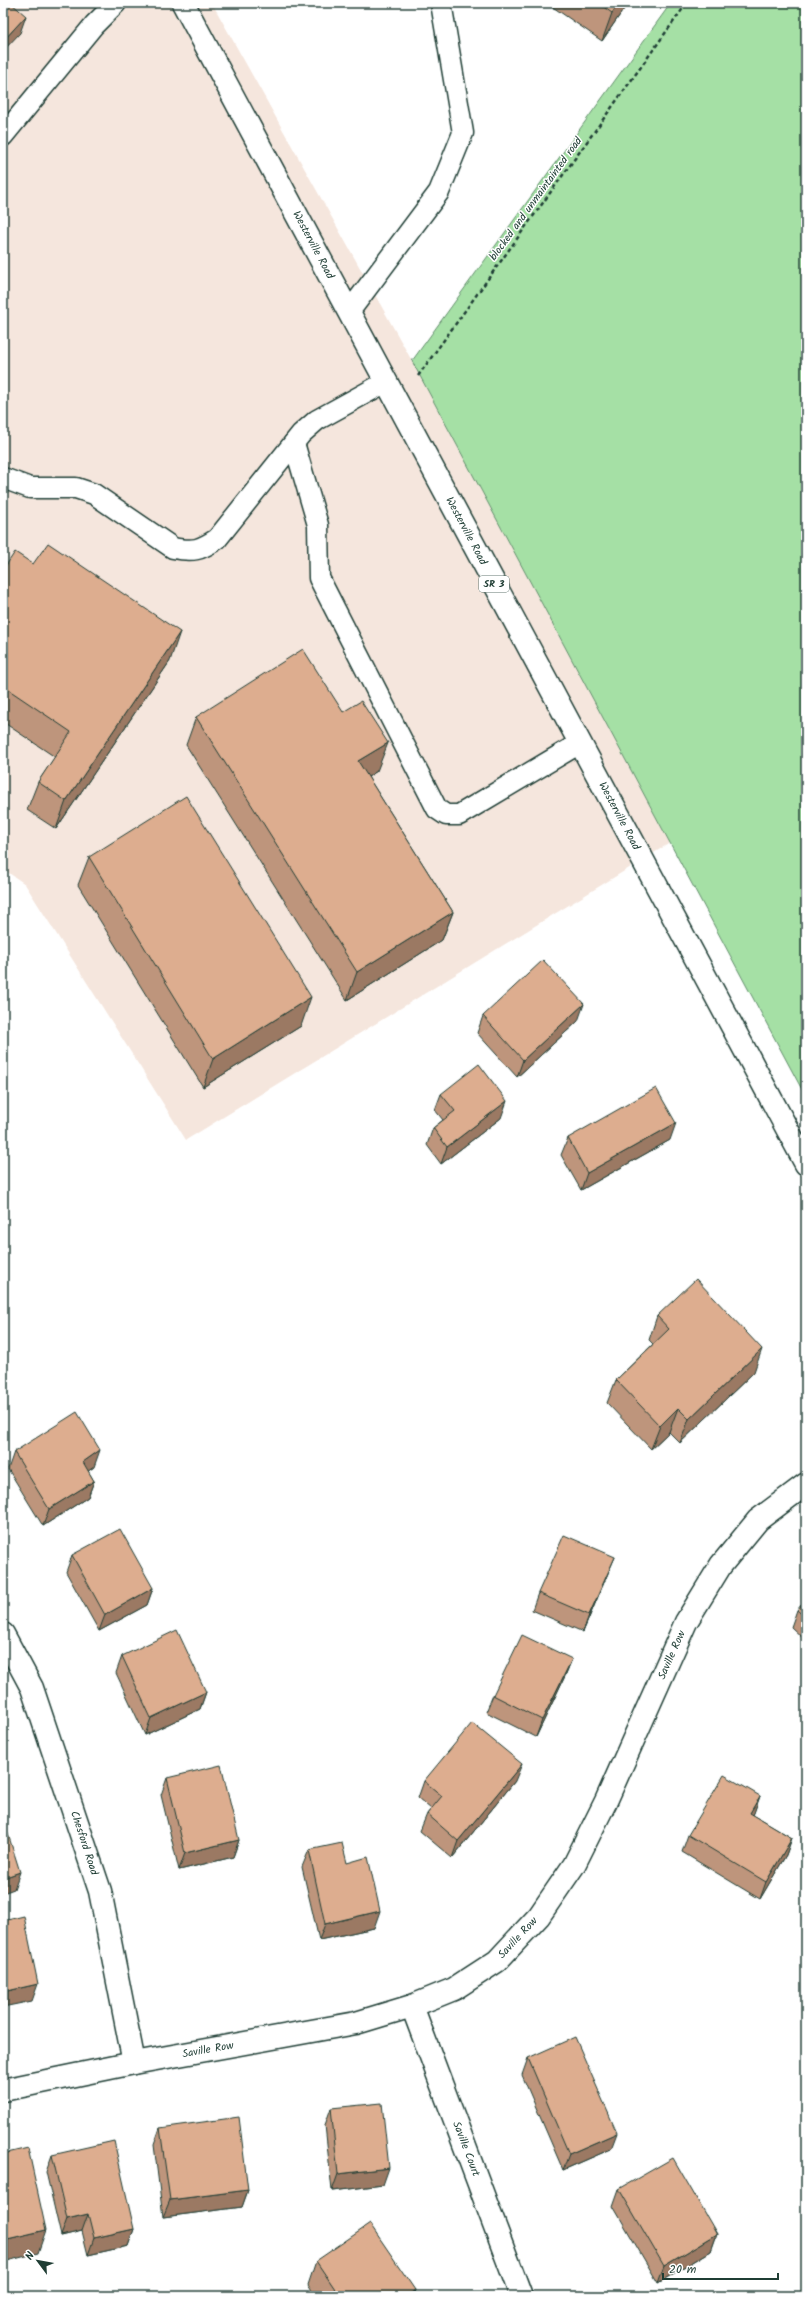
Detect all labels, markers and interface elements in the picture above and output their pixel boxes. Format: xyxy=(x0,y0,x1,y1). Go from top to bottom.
street label: blocked and unmaintainted road xyxy=(485,133,587,265)
street label: Westerville Road xyxy=(287,208,339,283)
street label: Westerville Road xyxy=(440,494,492,569)
road number: SR 3 xyxy=(479,576,509,592)
street label: Westerville Road xyxy=(593,779,645,854)
street label: Saville Row xyxy=(653,1627,691,1682)
street label: Chesford Road xyxy=(65,1808,103,1878)
street label: Saville Row xyxy=(494,1912,543,1963)
street label: Saville Row xyxy=(181,2037,236,2063)
street label: Saville Court xyxy=(447,2119,485,2180)
north arrow xyxy=(18,2241,58,2281)
text: N xyxy=(21,2248,40,2264)
scale bar xyxy=(663,2255,778,2281)
text: 20 m xyxy=(669,2260,697,2279)

